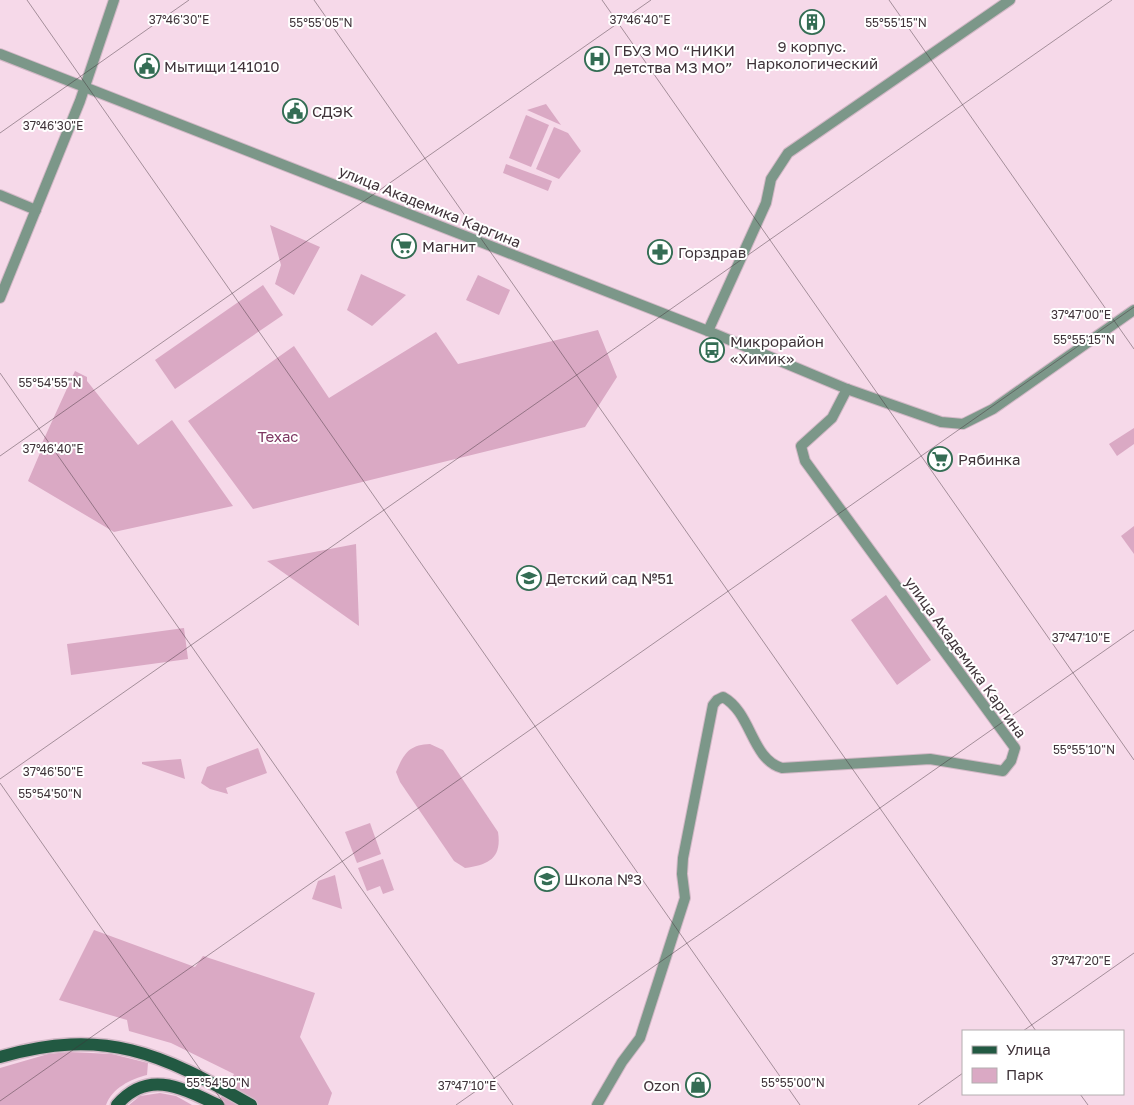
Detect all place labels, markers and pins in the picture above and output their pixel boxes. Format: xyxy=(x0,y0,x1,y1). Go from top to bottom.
building icon: 9 корпус. Наркологический xyxy=(799,9,825,35)
place label: 9 корпус. Наркологический xyxy=(746,37,878,72)
place label: ГБУЗ МО “НИКИ детства МЗ МО” xyxy=(614,41,735,76)
hospital icon: ГБУЗ МО “НИКИ детства МЗ МО” xyxy=(584,46,610,72)
public building icon: Мытищи 141010 xyxy=(134,53,160,79)
place label: Мытищи 141010 xyxy=(164,57,279,75)
public building icon: СДЭК xyxy=(282,98,308,124)
place label: СДЭК xyxy=(312,102,354,120)
supermarket icon: Магнит xyxy=(391,233,417,259)
place label: Магнит xyxy=(422,237,477,255)
pharmacy icon: Горздрав xyxy=(647,239,673,265)
place label: Горздрав xyxy=(678,243,746,261)
place label: Микрорайон «Химик» xyxy=(730,332,824,367)
bus stop icon: Микрорайон «Химик» xyxy=(699,337,725,363)
supermarket icon: Рябинка xyxy=(927,446,953,472)
place label: Рябинка xyxy=(958,450,1021,468)
school or university icon: Детский сад №51 xyxy=(516,565,542,591)
place label: Детский сад №51 xyxy=(546,569,673,587)
school or university icon: Школа №3 xyxy=(534,866,560,892)
place label: Школа №3 xyxy=(564,870,642,888)
shop icon: Ozon xyxy=(685,1072,711,1098)
place label: Ozon xyxy=(643,1076,680,1094)

